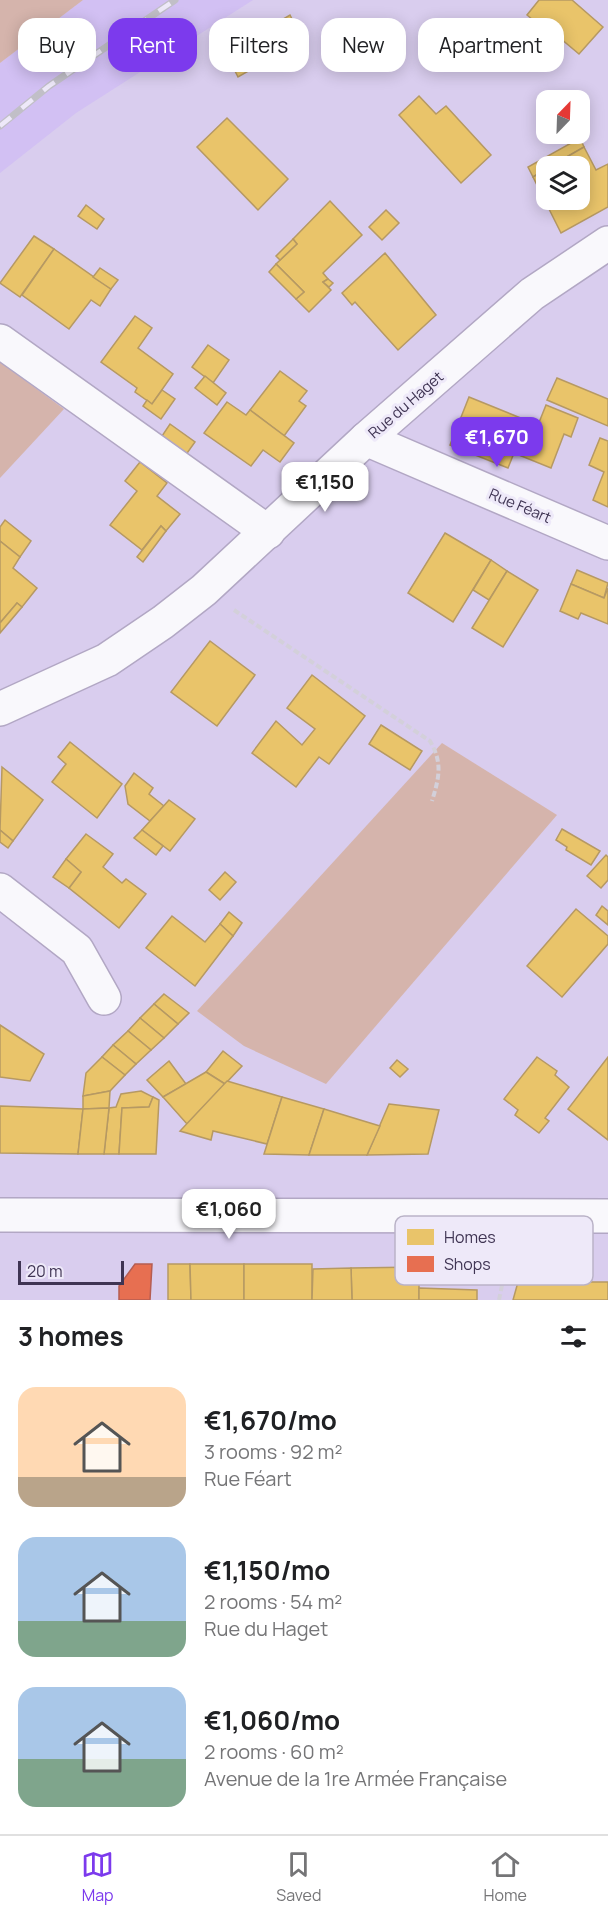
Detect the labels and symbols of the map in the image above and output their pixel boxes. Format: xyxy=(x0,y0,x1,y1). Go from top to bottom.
north arrow xyxy=(536,90,590,144)
street label: Rue du Haget xyxy=(364,366,448,443)
pin: €1,670 xyxy=(448,417,546,468)
pin: €1,150 xyxy=(276,462,374,513)
street label: Rue Féart xyxy=(486,483,555,528)
pin: €1,060 xyxy=(180,1189,278,1240)
legend xyxy=(395,1216,593,1285)
text: Homes xyxy=(444,1226,496,1248)
text: Shops xyxy=(444,1253,491,1275)
scale bar xyxy=(18,1258,124,1286)

